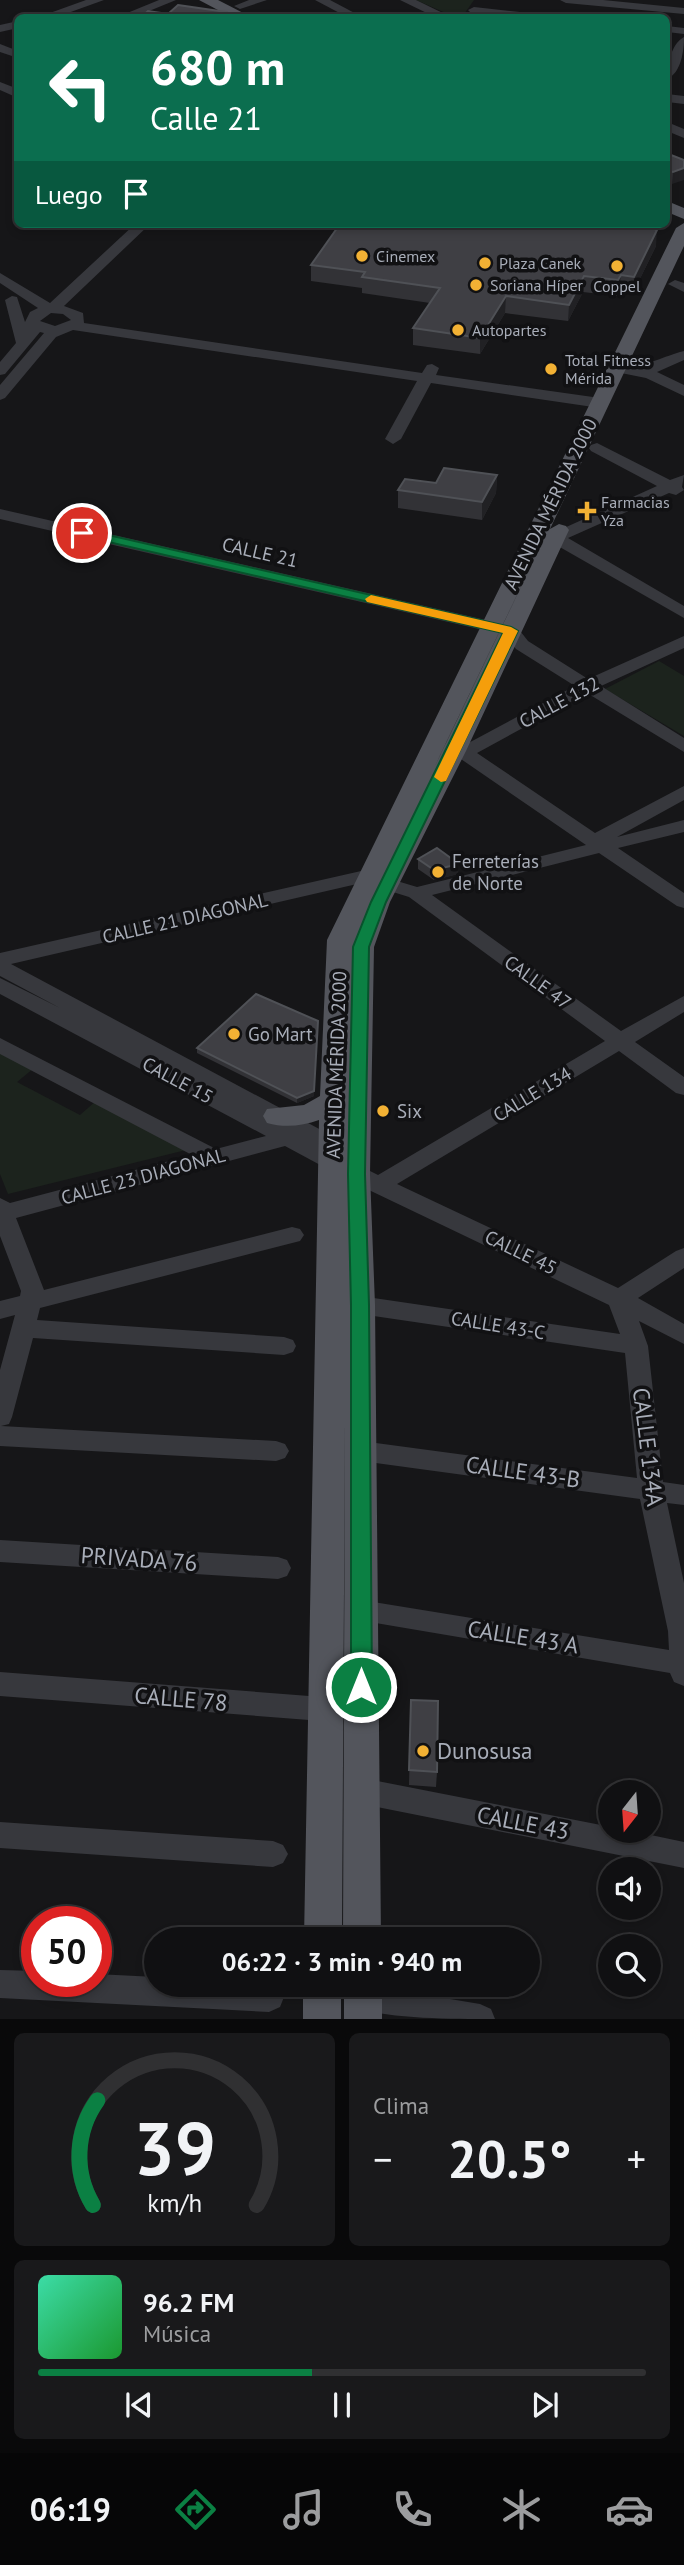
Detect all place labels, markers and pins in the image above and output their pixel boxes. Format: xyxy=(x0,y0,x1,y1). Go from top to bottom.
place label: Cinemex xyxy=(376,246,435,266)
marker: Cinemex xyxy=(354,248,370,264)
place label: Plaza Canek xyxy=(499,253,582,273)
marker: Plaza Canek xyxy=(477,255,493,271)
marker: Coppel xyxy=(609,258,625,274)
place label: Soriana Híper xyxy=(490,275,584,295)
place label: Coppel xyxy=(593,276,641,296)
marker: Soriana Híper xyxy=(468,277,484,293)
place label: Autopartes xyxy=(472,320,547,340)
marker: Autopartes xyxy=(450,322,466,338)
place label: Total Fitness Mérida xyxy=(565,350,651,388)
marker: Total Fitness Mérida xyxy=(543,361,559,377)
place label: Farmacias Yza xyxy=(601,492,670,530)
pin xyxy=(52,503,112,563)
marker: Farmacias Yza xyxy=(579,503,595,519)
place label: Ferreterías de Norte xyxy=(452,849,539,895)
marker: Ferreterías de Norte xyxy=(430,864,446,880)
place label: Go Mart xyxy=(248,1022,313,1046)
marker: Go Mart xyxy=(226,1026,242,1042)
place label: Six xyxy=(397,1099,422,1123)
marker: Six xyxy=(375,1103,391,1119)
place label: Dunosusa xyxy=(437,1736,533,1765)
marker: Dunosusa xyxy=(415,1743,431,1759)

